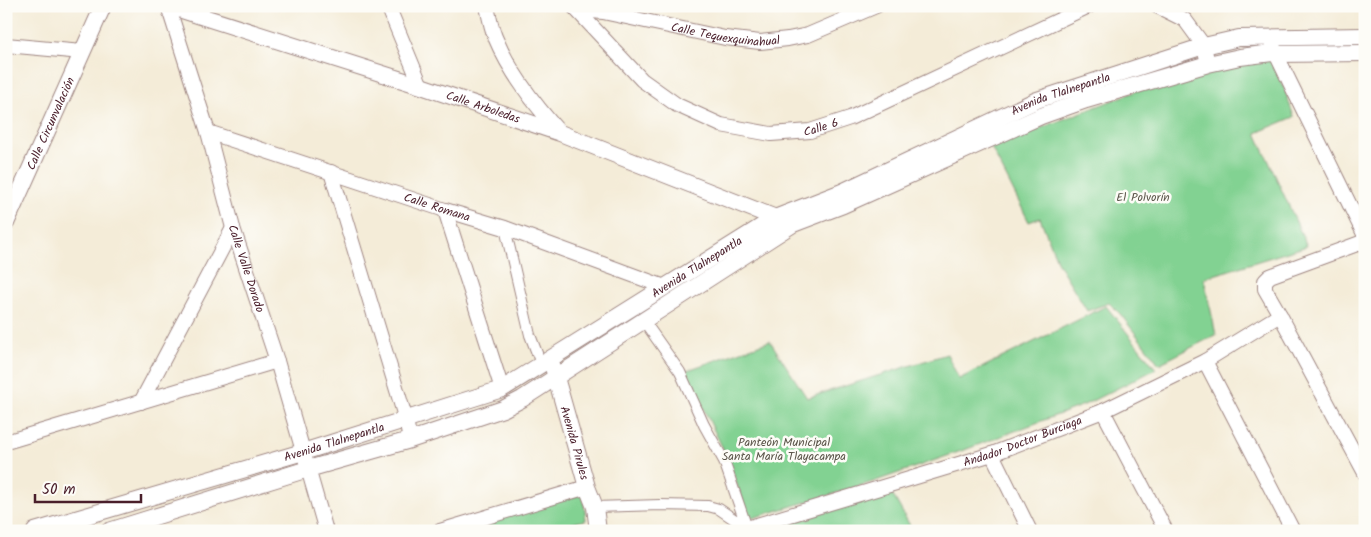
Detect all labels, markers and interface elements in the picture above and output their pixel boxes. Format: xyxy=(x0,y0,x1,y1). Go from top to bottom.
street label: Calle Tequexquinahual xyxy=(669,18,781,52)
street label: Avenida Tlalnepantla xyxy=(1008,68,1113,121)
street label: Calle Circunvalación xyxy=(22,74,80,173)
street label: Calle Arboledas xyxy=(443,86,523,129)
street label: Calle 6 xyxy=(803,113,841,141)
street label: Calle Romana xyxy=(401,188,473,227)
park label: El Polvorín xyxy=(1116,188,1170,207)
street label: Calle Valle Dorado xyxy=(223,222,269,315)
street label: Avenida Tlalnepantla xyxy=(648,231,747,303)
street label: Avenida Pirules xyxy=(555,404,594,482)
street label: Andador Doctor Burciaga xyxy=(961,411,1085,472)
street label: Avenida Tlalnepantla xyxy=(282,418,387,467)
park label: Panteón Municipal Santa María Tlayacampa xyxy=(722,433,846,466)
scale bar xyxy=(35,472,141,504)
text: 50 m xyxy=(42,478,76,502)

